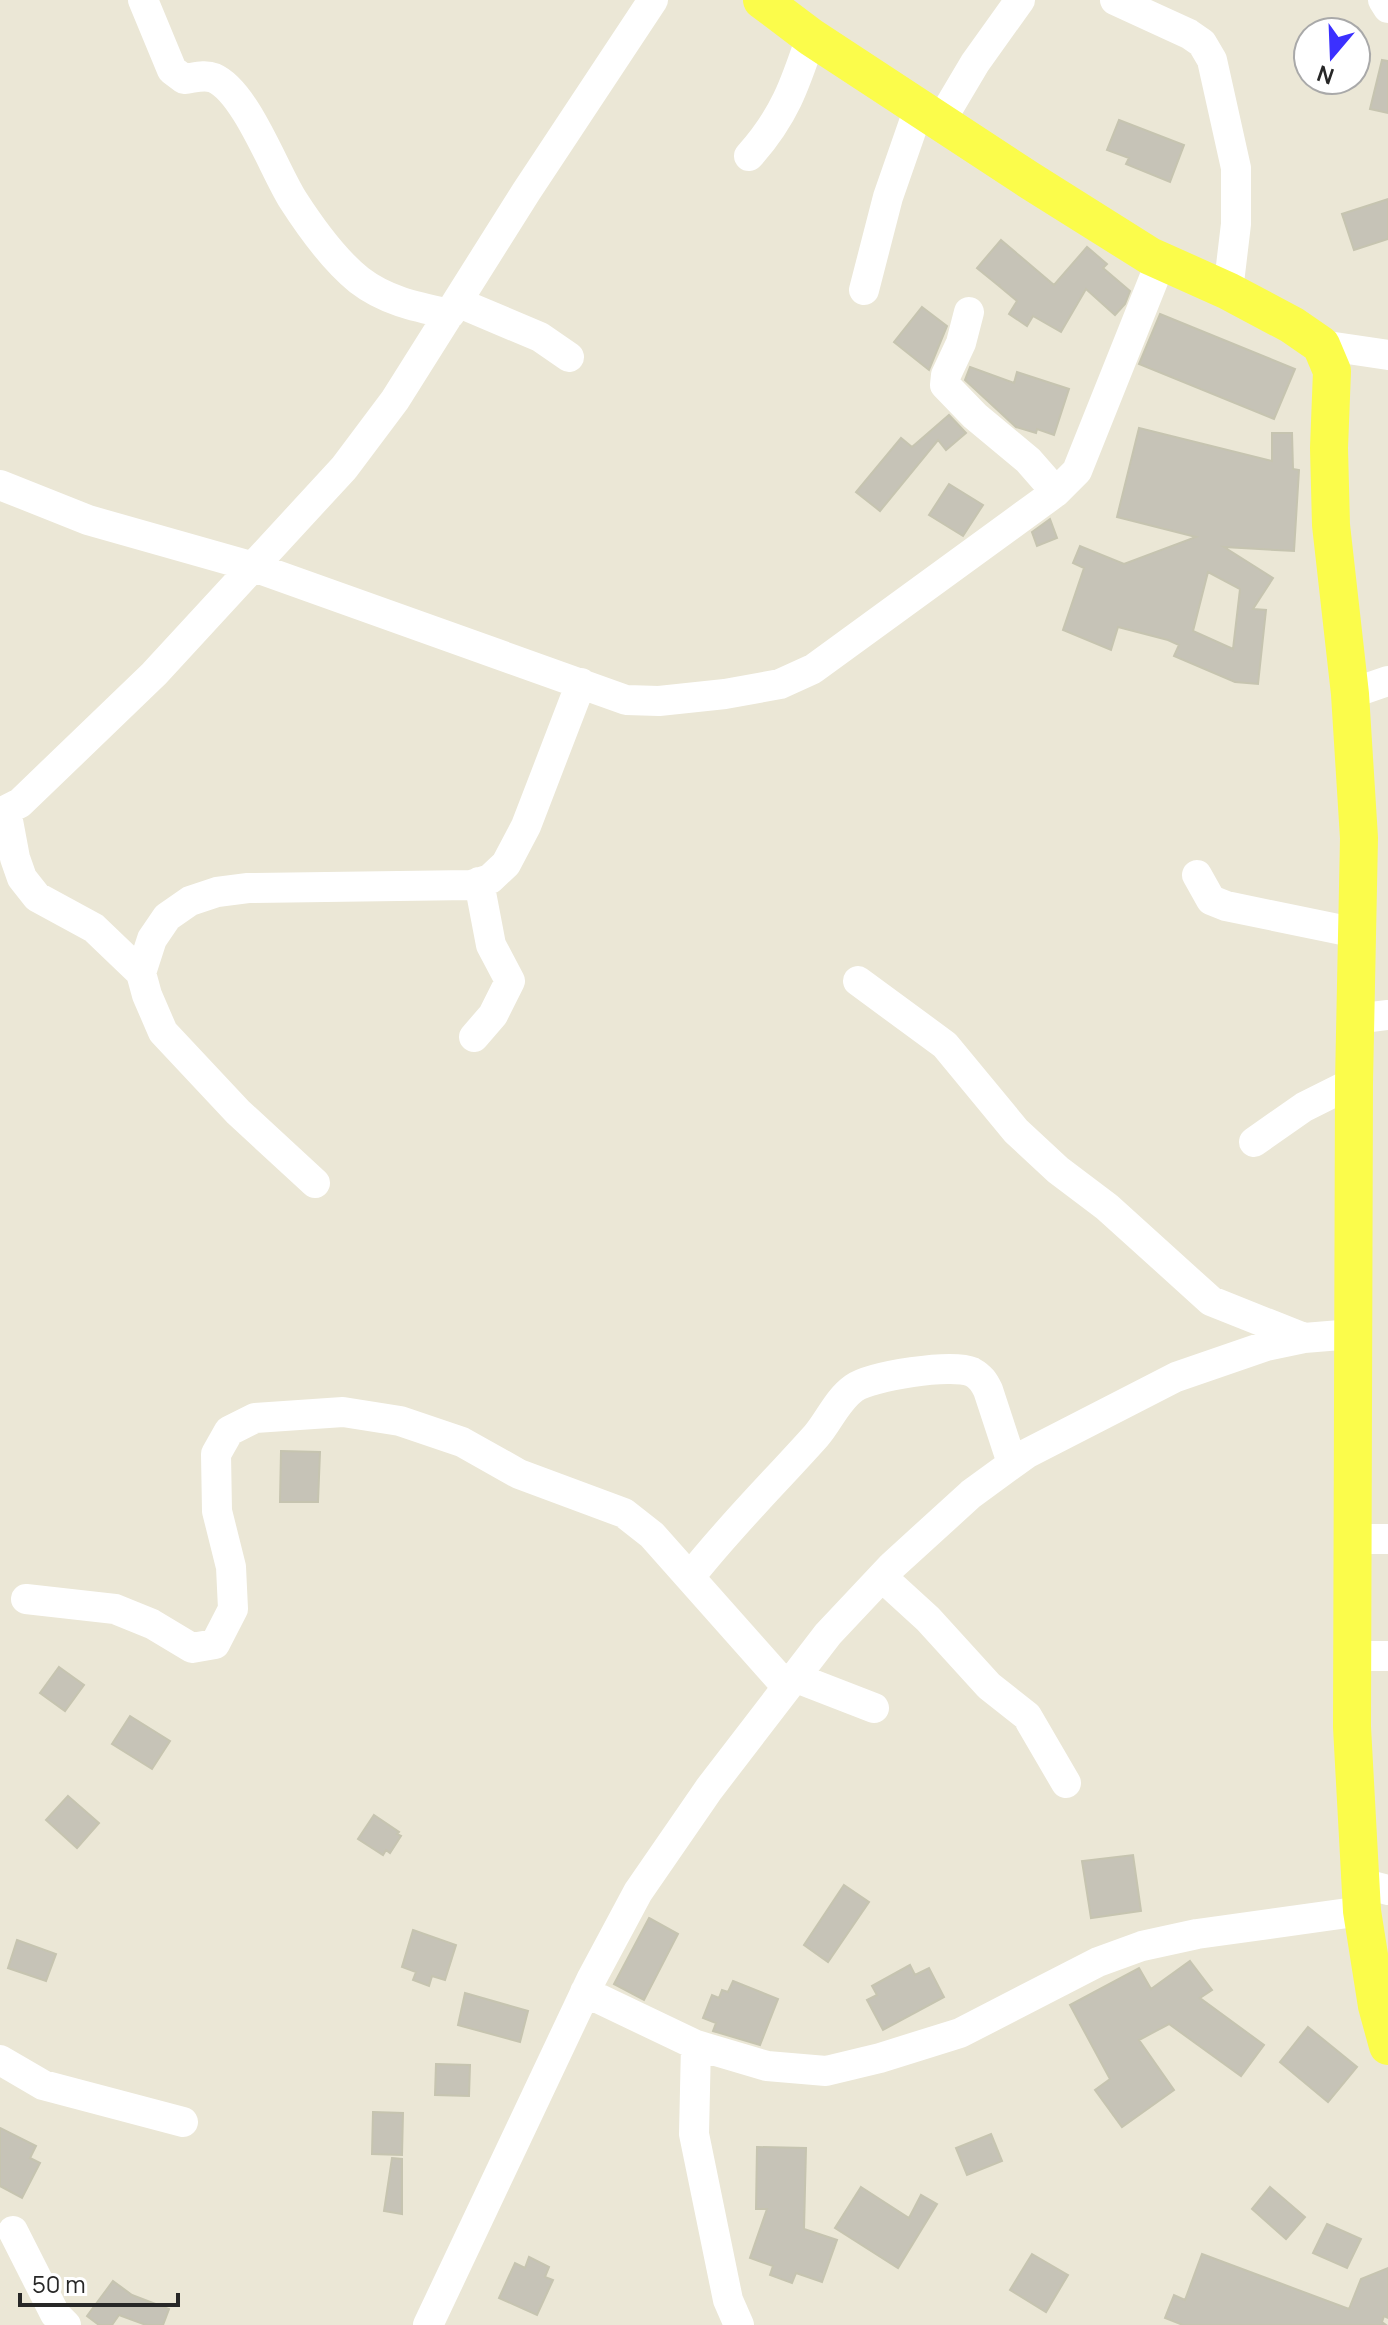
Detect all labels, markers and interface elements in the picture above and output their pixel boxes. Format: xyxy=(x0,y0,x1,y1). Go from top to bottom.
north arrow xyxy=(1292,16,1372,96)
text: N xyxy=(1313,58,1338,92)
scale bar xyxy=(20,2257,178,2307)
text: 50 m xyxy=(32,2267,86,2300)

